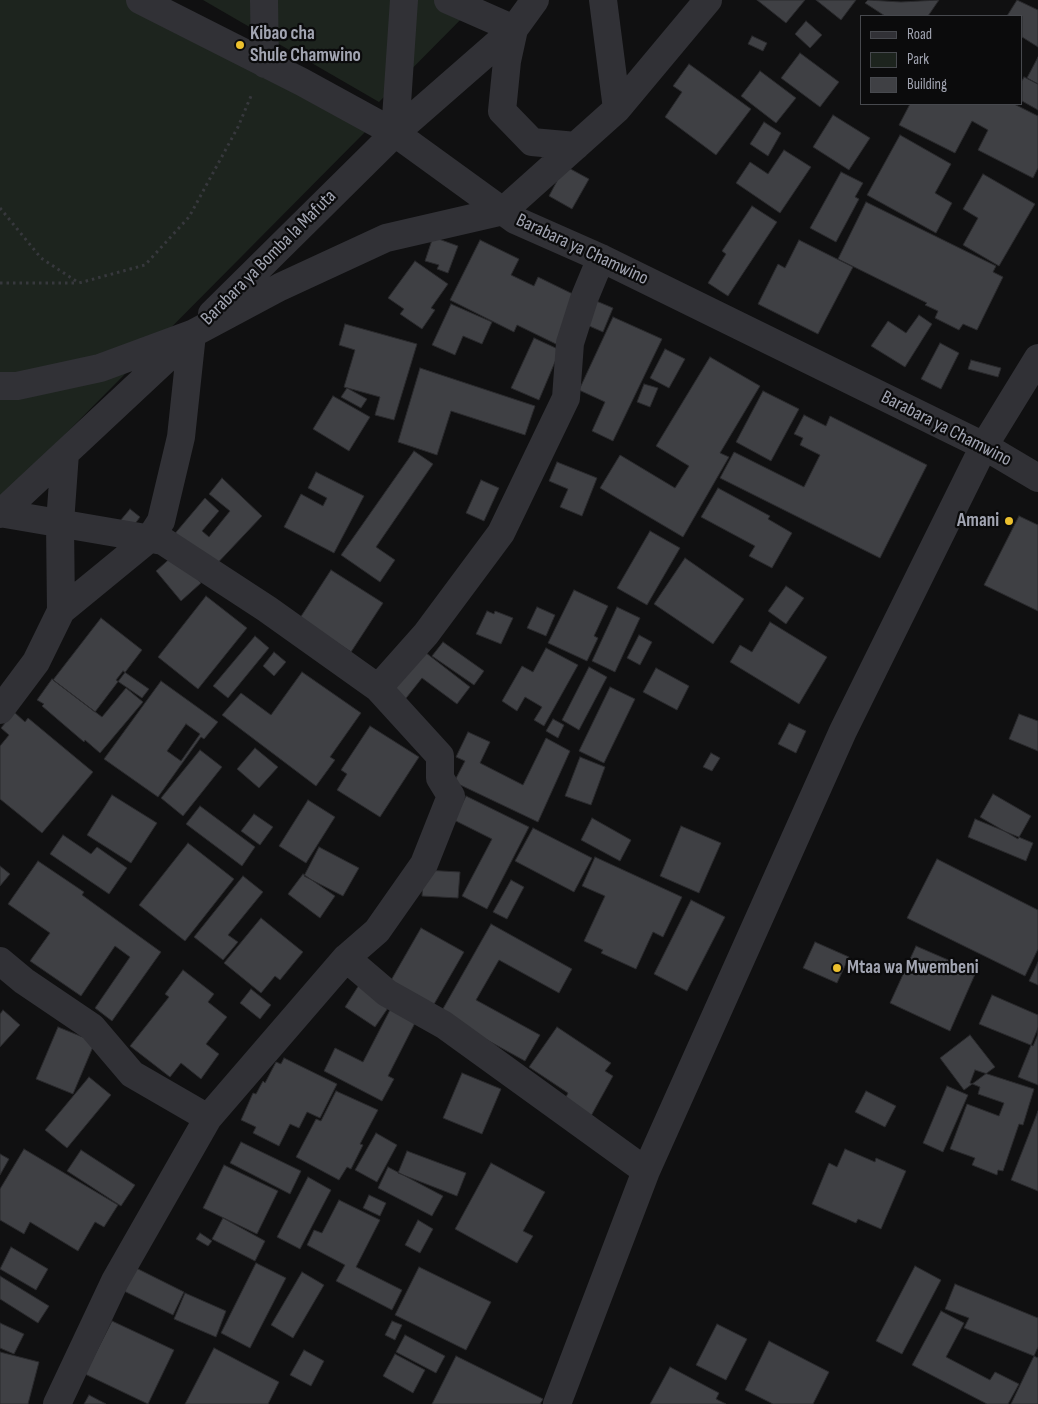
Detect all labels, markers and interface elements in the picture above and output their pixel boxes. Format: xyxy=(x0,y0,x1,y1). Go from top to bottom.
legend xyxy=(860,15,1023,105)
place label: Kibao cha Shule Chamwino xyxy=(250,23,361,67)
text: Road xyxy=(907,25,932,44)
marker: Kibao cha Shule Chamwino xyxy=(234,39,246,51)
text: Park xyxy=(907,50,929,69)
text: Building xyxy=(907,75,947,94)
street label: Barabara ya Bomba la Mafuta xyxy=(197,186,341,330)
street label: Barabara ya Chamwino xyxy=(512,209,652,291)
street label: Barabara ya Chamwino xyxy=(877,386,1015,472)
place label: Amani xyxy=(957,510,999,532)
marker: Amani xyxy=(1003,515,1015,527)
place label: Mtaa wa Mwembeni xyxy=(847,957,978,979)
marker: Mtaa wa Mwembeni xyxy=(831,962,843,974)

